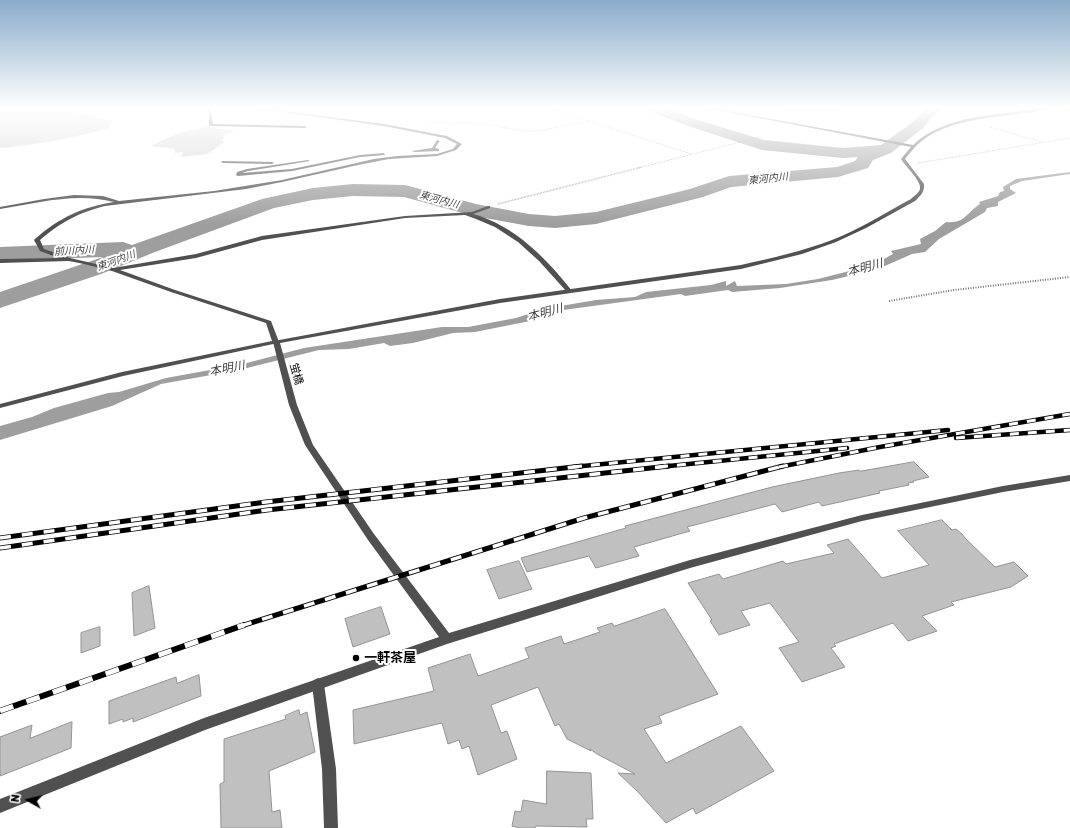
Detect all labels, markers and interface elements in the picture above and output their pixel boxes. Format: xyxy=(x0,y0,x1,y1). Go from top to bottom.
water label: 東河内川 xyxy=(747,171,789,187)
water label: 東河内川 xyxy=(418,189,460,211)
water label: 前川内川 xyxy=(54,244,94,258)
water label: 東河内川 xyxy=(95,249,137,273)
water label: 本明川 xyxy=(846,256,884,280)
water label: 本明川 xyxy=(526,301,564,325)
water label: 本明川 xyxy=(208,358,246,380)
street label: 蛍橋 xyxy=(287,362,305,386)
place label: 一軒茶屋 xyxy=(364,650,416,666)
marker: 一軒茶屋 xyxy=(351,653,361,663)
north arrow xyxy=(8,780,48,820)
text: N xyxy=(9,793,23,803)

